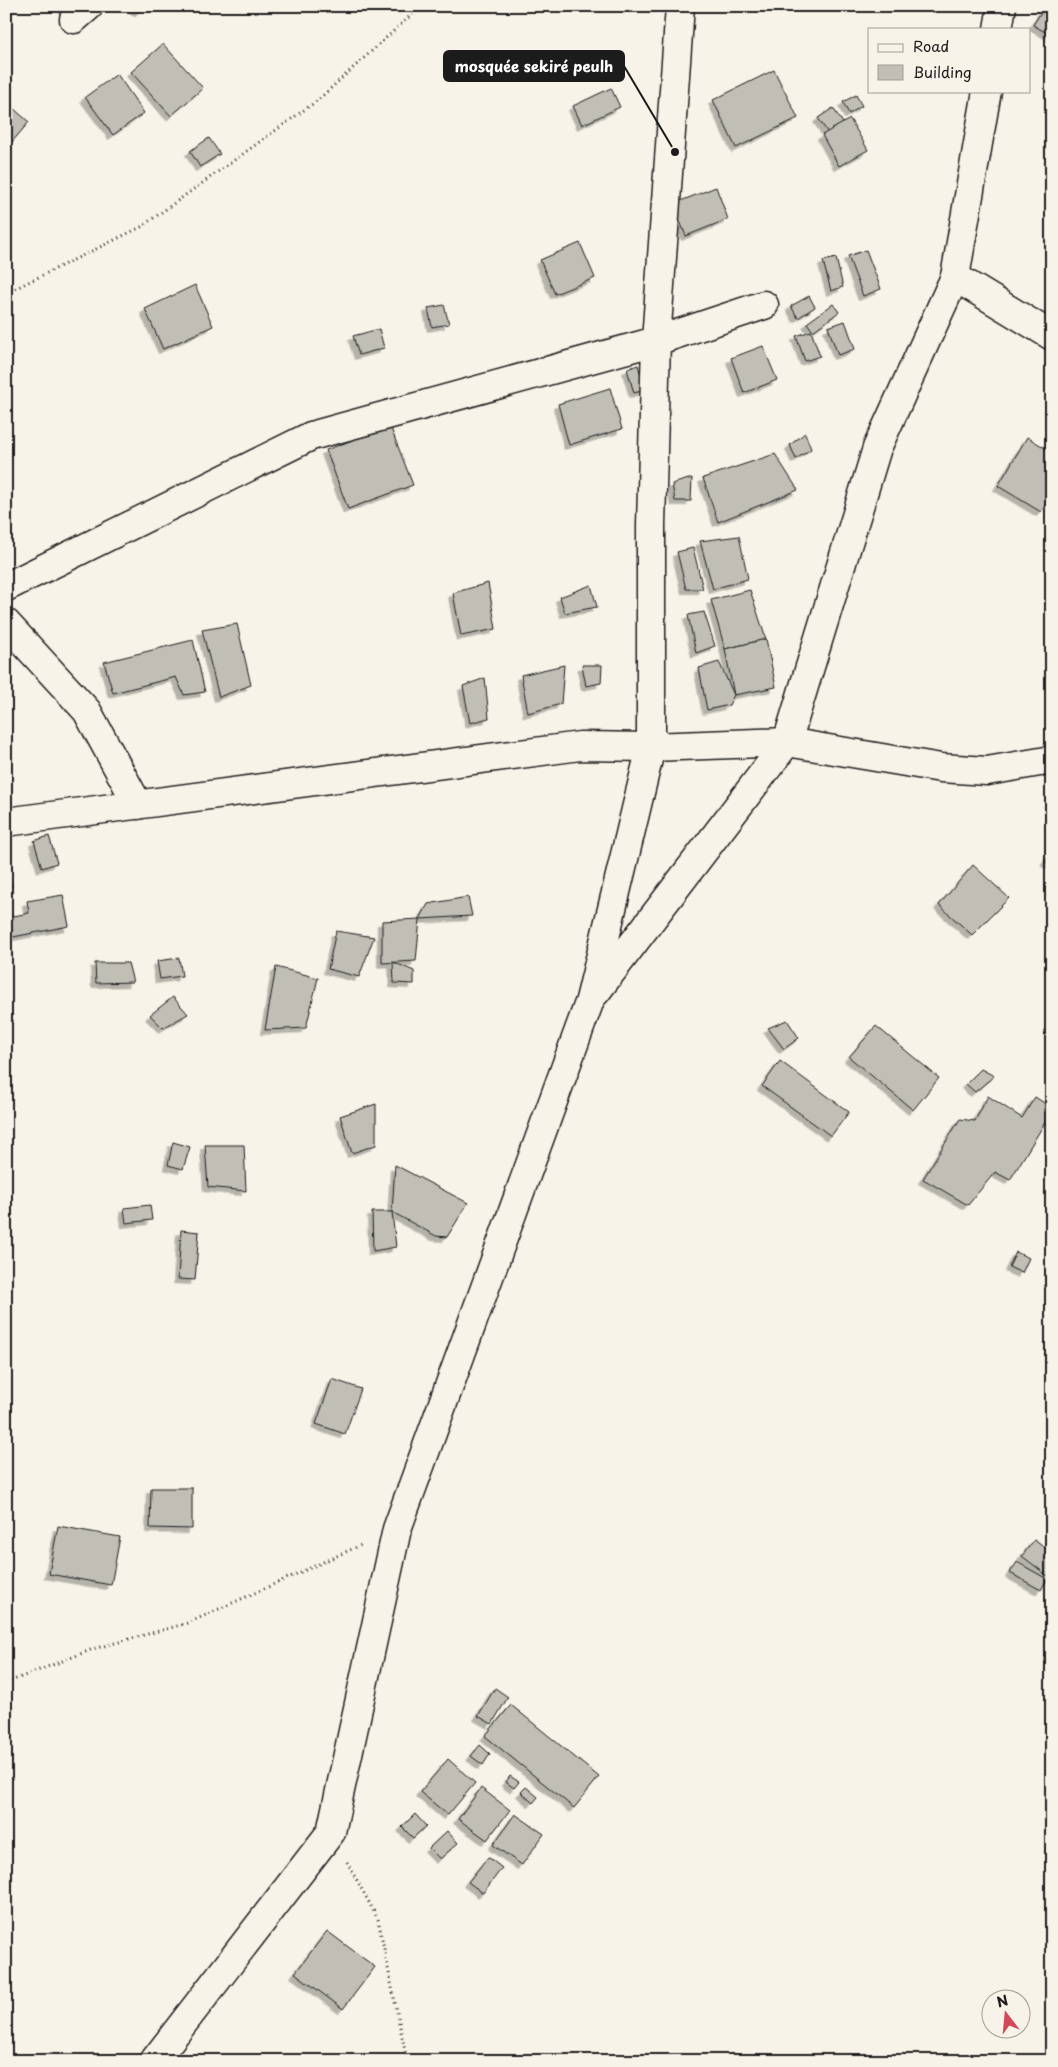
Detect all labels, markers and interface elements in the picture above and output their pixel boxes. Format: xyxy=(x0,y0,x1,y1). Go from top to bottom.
legend xyxy=(868,28,1030,92)
text: Road xyxy=(913,34,949,57)
callout: mosquée sekiré peulh xyxy=(444,51,624,81)
text: mosquée sekiré peulh xyxy=(455,54,613,77)
text: Building xyxy=(913,60,972,83)
text: N xyxy=(994,1989,1011,2013)
north arrow xyxy=(980,1990,1030,2040)

